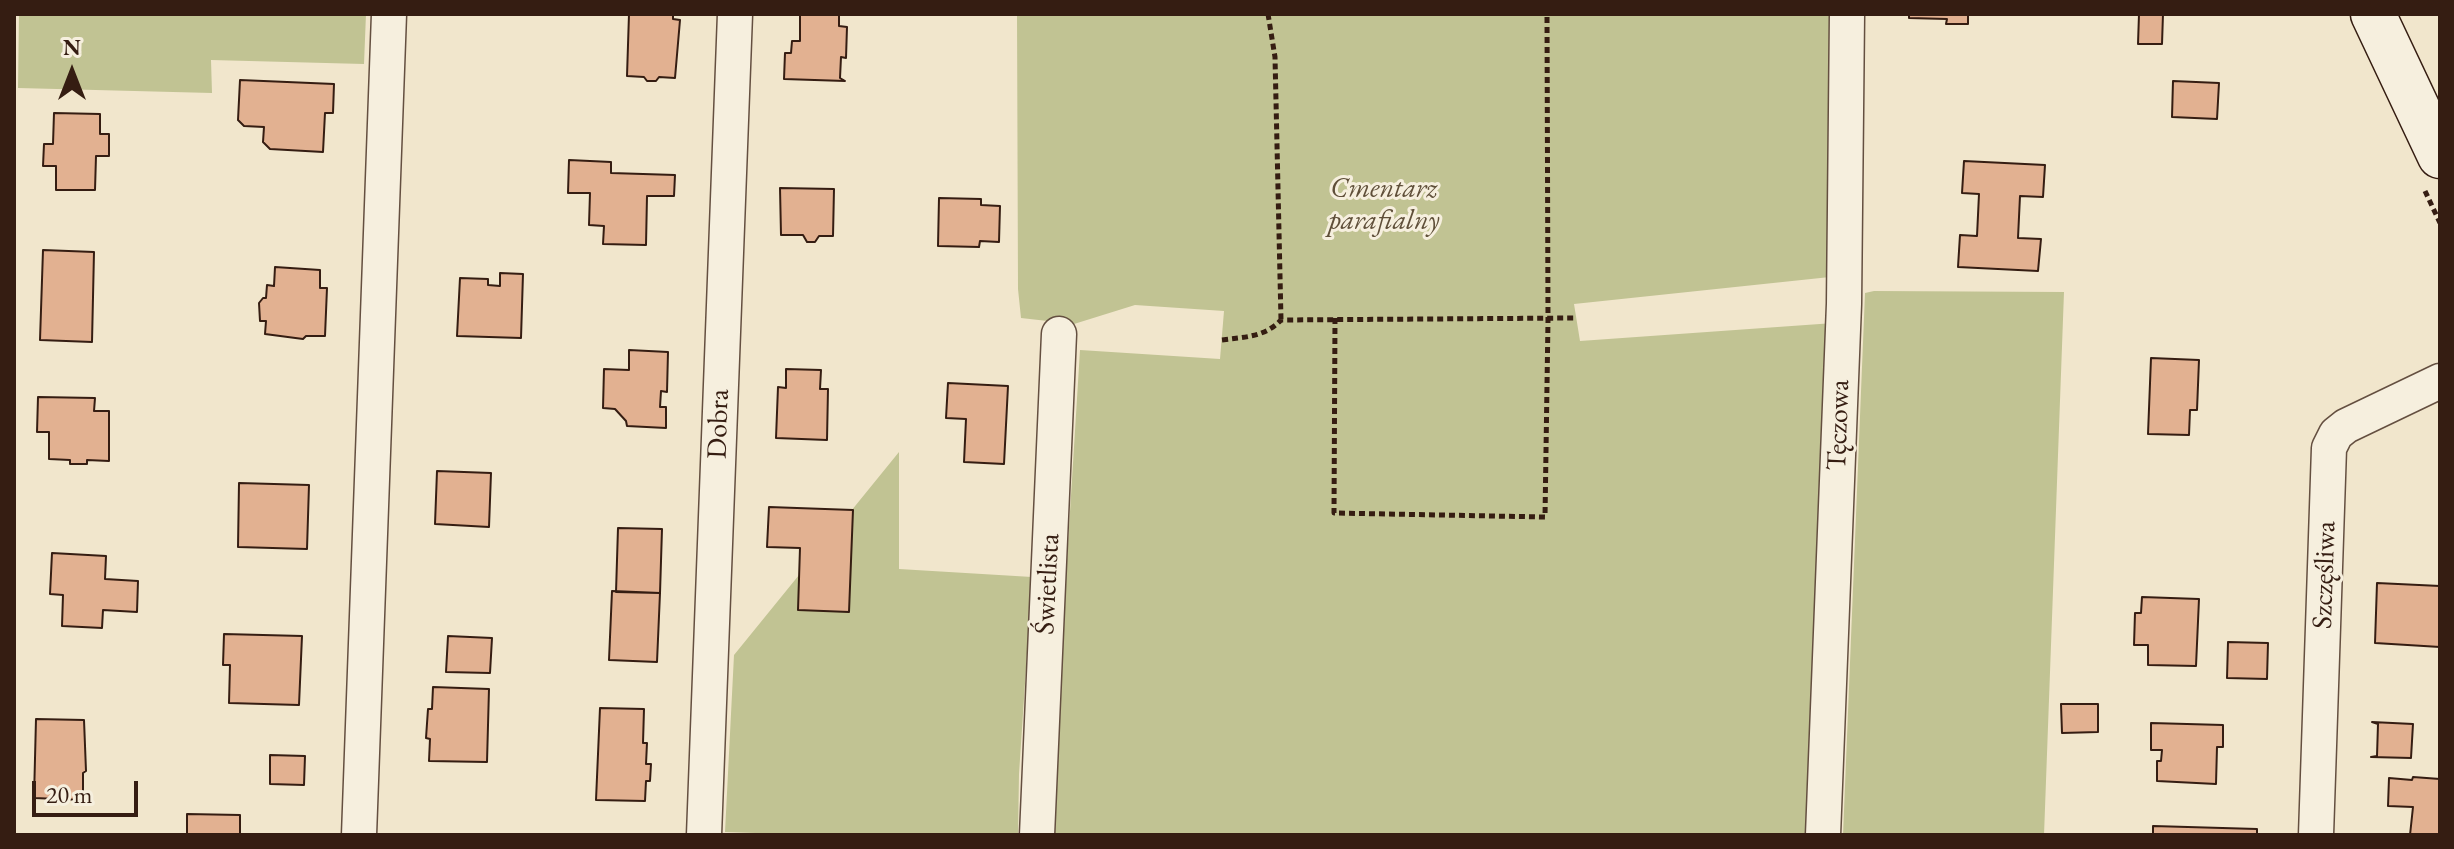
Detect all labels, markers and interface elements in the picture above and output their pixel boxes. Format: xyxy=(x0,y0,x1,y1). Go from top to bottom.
north arrow xyxy=(32,32,112,112)
text: N xyxy=(63,33,81,62)
park label: Cmentarz parafialny xyxy=(1328,172,1440,238)
street label: Tęczowa xyxy=(1821,379,1857,471)
street label: Dobra xyxy=(701,388,737,460)
street label: Szczęśliwa xyxy=(2306,520,2344,630)
street label: Świetlista xyxy=(1029,533,1067,635)
scale bar xyxy=(36,765,142,815)
text: 20 m xyxy=(46,779,93,810)

